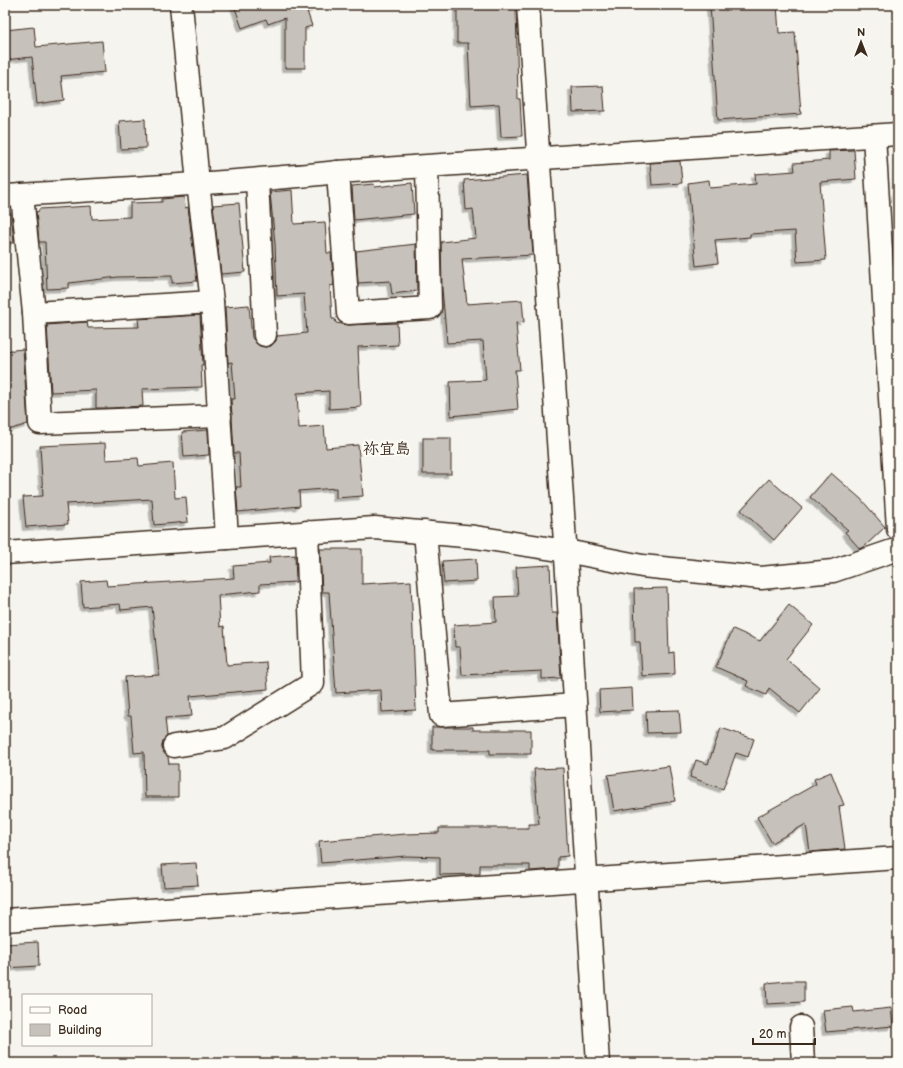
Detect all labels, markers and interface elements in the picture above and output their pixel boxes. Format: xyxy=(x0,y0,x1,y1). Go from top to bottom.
north arrow xyxy=(841,22,881,62)
text: N xyxy=(857,26,865,39)
district label: 祢宜島 xyxy=(363,440,411,459)
legend xyxy=(22,994,152,1046)
text: Road xyxy=(58,1003,87,1018)
scale bar xyxy=(753,1020,815,1046)
text: Building xyxy=(58,1023,102,1038)
text: 20 m xyxy=(759,1027,786,1042)

